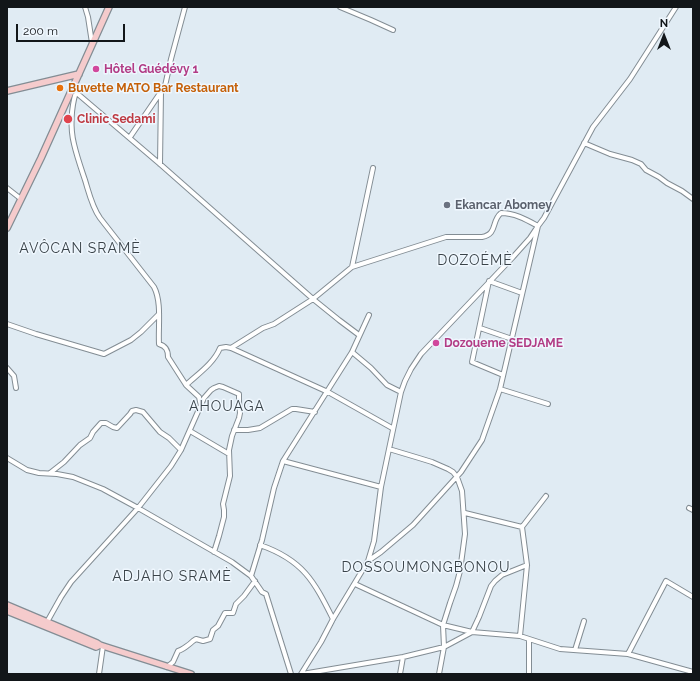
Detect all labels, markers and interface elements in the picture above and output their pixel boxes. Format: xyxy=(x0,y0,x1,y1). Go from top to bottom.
scale bar xyxy=(18,16,127,42)
north arrow xyxy=(644,16,684,56)
text: N xyxy=(660,17,668,30)
text: 200 m xyxy=(23,24,58,38)
place label: Hôtel Guédévy 1 xyxy=(104,62,198,76)
marker: Hôtel Guédévy 1 xyxy=(91,64,101,74)
place label: Buvette MATO Bar Restaurant xyxy=(68,81,239,95)
marker: Buvette MATO Bar Restaurant xyxy=(55,83,65,93)
place label: Clinic Sedami xyxy=(77,112,155,126)
marker: Clinic Sedami xyxy=(62,113,74,125)
place label: Ekancar Abomey xyxy=(455,198,552,212)
marker: Ekancar Abomey xyxy=(442,200,452,210)
district label: AVÔCAN SRAMÈ xyxy=(19,241,141,257)
district label: DOZOÉMÈ xyxy=(437,253,513,269)
place label: Dozoueme SEDJAME xyxy=(444,336,563,350)
marker: Dozoueme SEDJAME xyxy=(431,338,441,348)
district label: AHOUAGA xyxy=(189,399,265,415)
district label: DOSSOUMONGBONOU xyxy=(342,560,510,576)
district label: ADJAHO SRAMÈ xyxy=(112,569,232,585)

